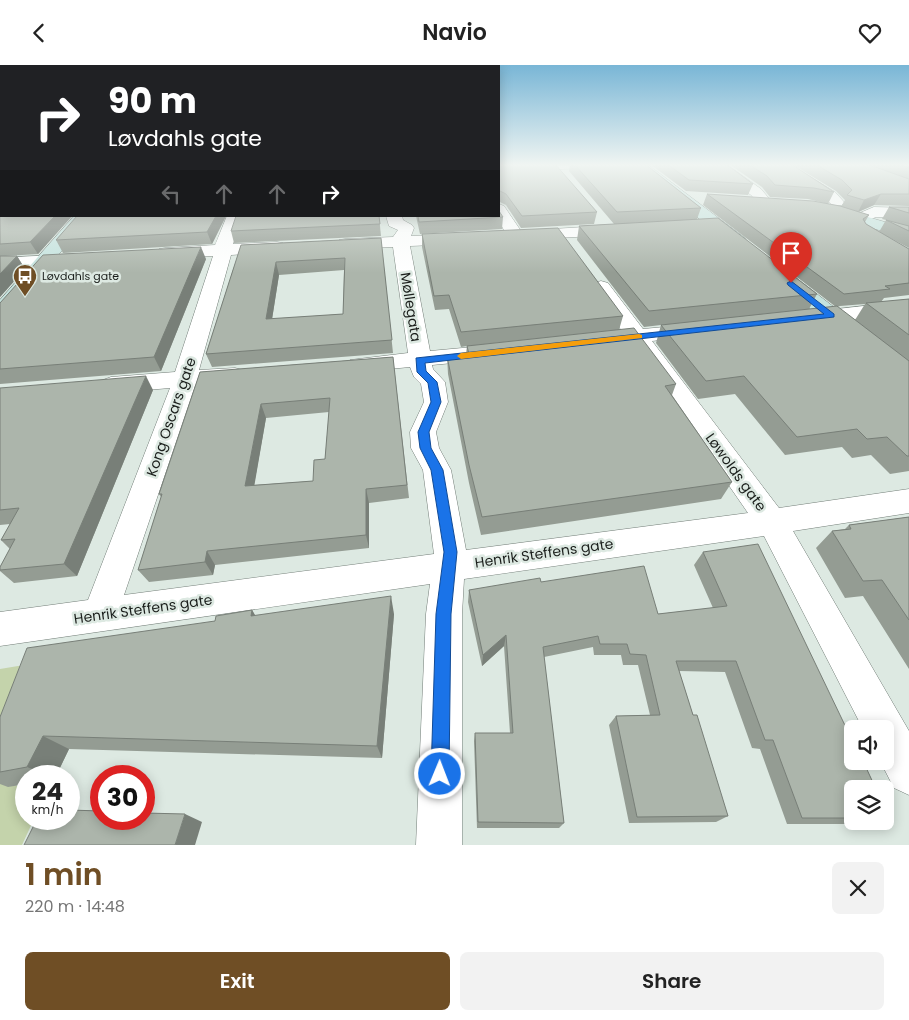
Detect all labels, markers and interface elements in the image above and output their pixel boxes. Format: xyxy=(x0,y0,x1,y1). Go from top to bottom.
text: Navio xyxy=(422,17,487,48)
icon: back xyxy=(25,19,53,47)
icon: heart xyxy=(856,19,884,47)
text: 90 m xyxy=(108,76,197,125)
icon: right xyxy=(25,85,90,150)
text: Løvdahls gate xyxy=(108,123,262,154)
icon: left xyxy=(157,180,185,208)
icon: ahead xyxy=(210,180,238,208)
icon: ahead xyxy=(263,180,291,208)
icon: right xyxy=(316,180,344,208)
pin xyxy=(770,232,812,283)
icon: arrive xyxy=(777,239,805,267)
bus stop icon: Løvdahls gate xyxy=(12,263,38,297)
place label: Løvdahls gate xyxy=(42,268,119,284)
street label: Møllegata xyxy=(396,271,426,343)
street label: Kong Oscars gate xyxy=(141,354,201,479)
street label: Løwolds gate xyxy=(701,429,771,515)
street label: Henrik Steffens gate xyxy=(474,533,615,573)
street label: Henrik Steffens gate xyxy=(73,589,214,629)
map controls xyxy=(844,720,894,830)
button: sound xyxy=(844,720,894,770)
position arrow xyxy=(413,747,465,799)
speed limit sign: 30 xyxy=(90,765,155,830)
text: 24 xyxy=(32,774,63,809)
button: layers xyxy=(844,780,894,830)
text: km/h xyxy=(32,801,63,818)
text: 1 min xyxy=(25,853,103,896)
button: close xyxy=(832,862,884,914)
text: 220 m · 14:48 xyxy=(25,895,125,918)
button: Exit xyxy=(25,952,450,1010)
button: Share xyxy=(460,952,884,1010)

